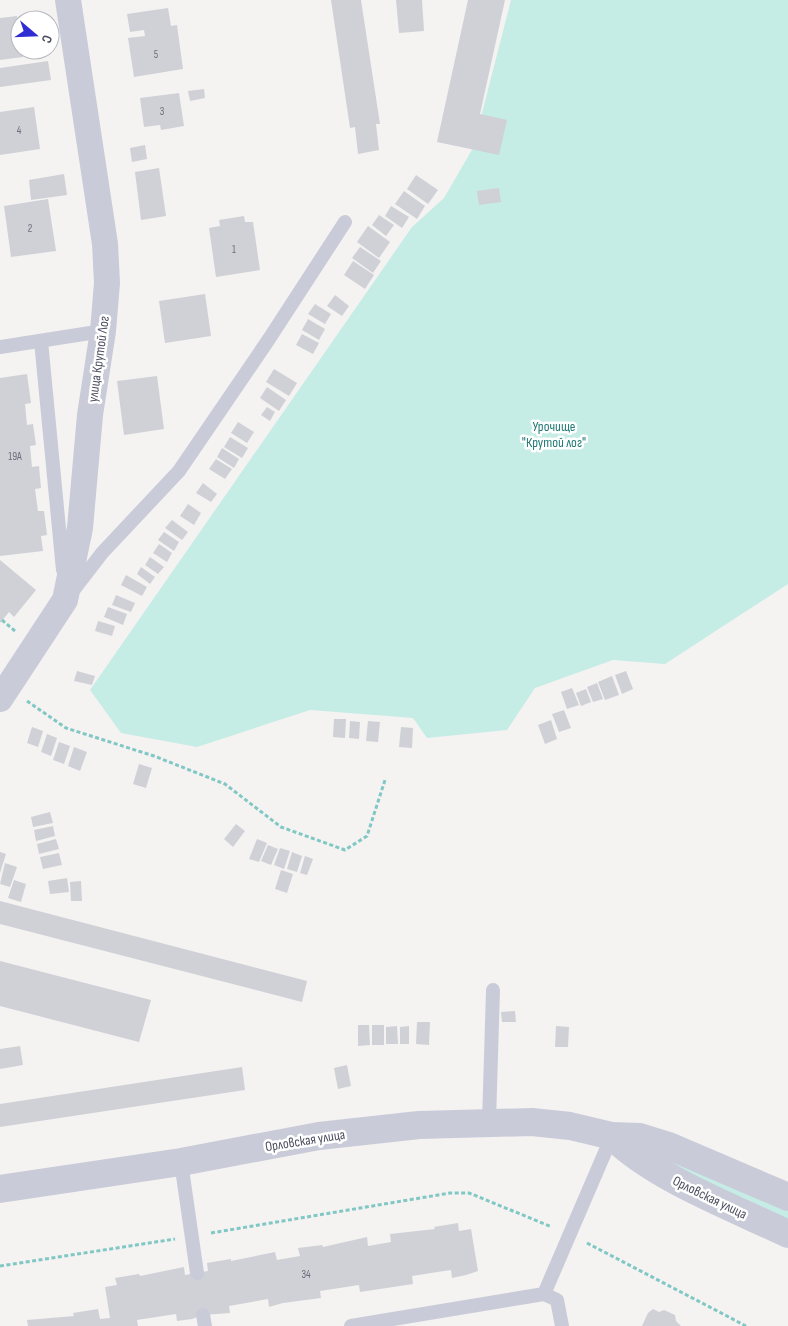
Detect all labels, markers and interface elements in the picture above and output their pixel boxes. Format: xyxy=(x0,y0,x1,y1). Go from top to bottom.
north arrow xyxy=(10,10,60,60)
text: С xyxy=(38,33,56,45)
house number: 5 xyxy=(154,48,158,61)
house number: 3 xyxy=(160,105,165,118)
house number: 4 xyxy=(17,124,22,137)
house number: 2 xyxy=(28,222,33,235)
house number: 1 xyxy=(232,243,236,256)
street label: улица Крутой Лог xyxy=(84,315,113,403)
park label: Урочище "Крутой лог" xyxy=(522,418,586,451)
house number: 19А xyxy=(8,450,22,463)
street label: Орловская улица xyxy=(264,1126,346,1155)
street label: Орловская улица xyxy=(670,1172,750,1223)
house number: 34 xyxy=(301,1268,311,1281)

